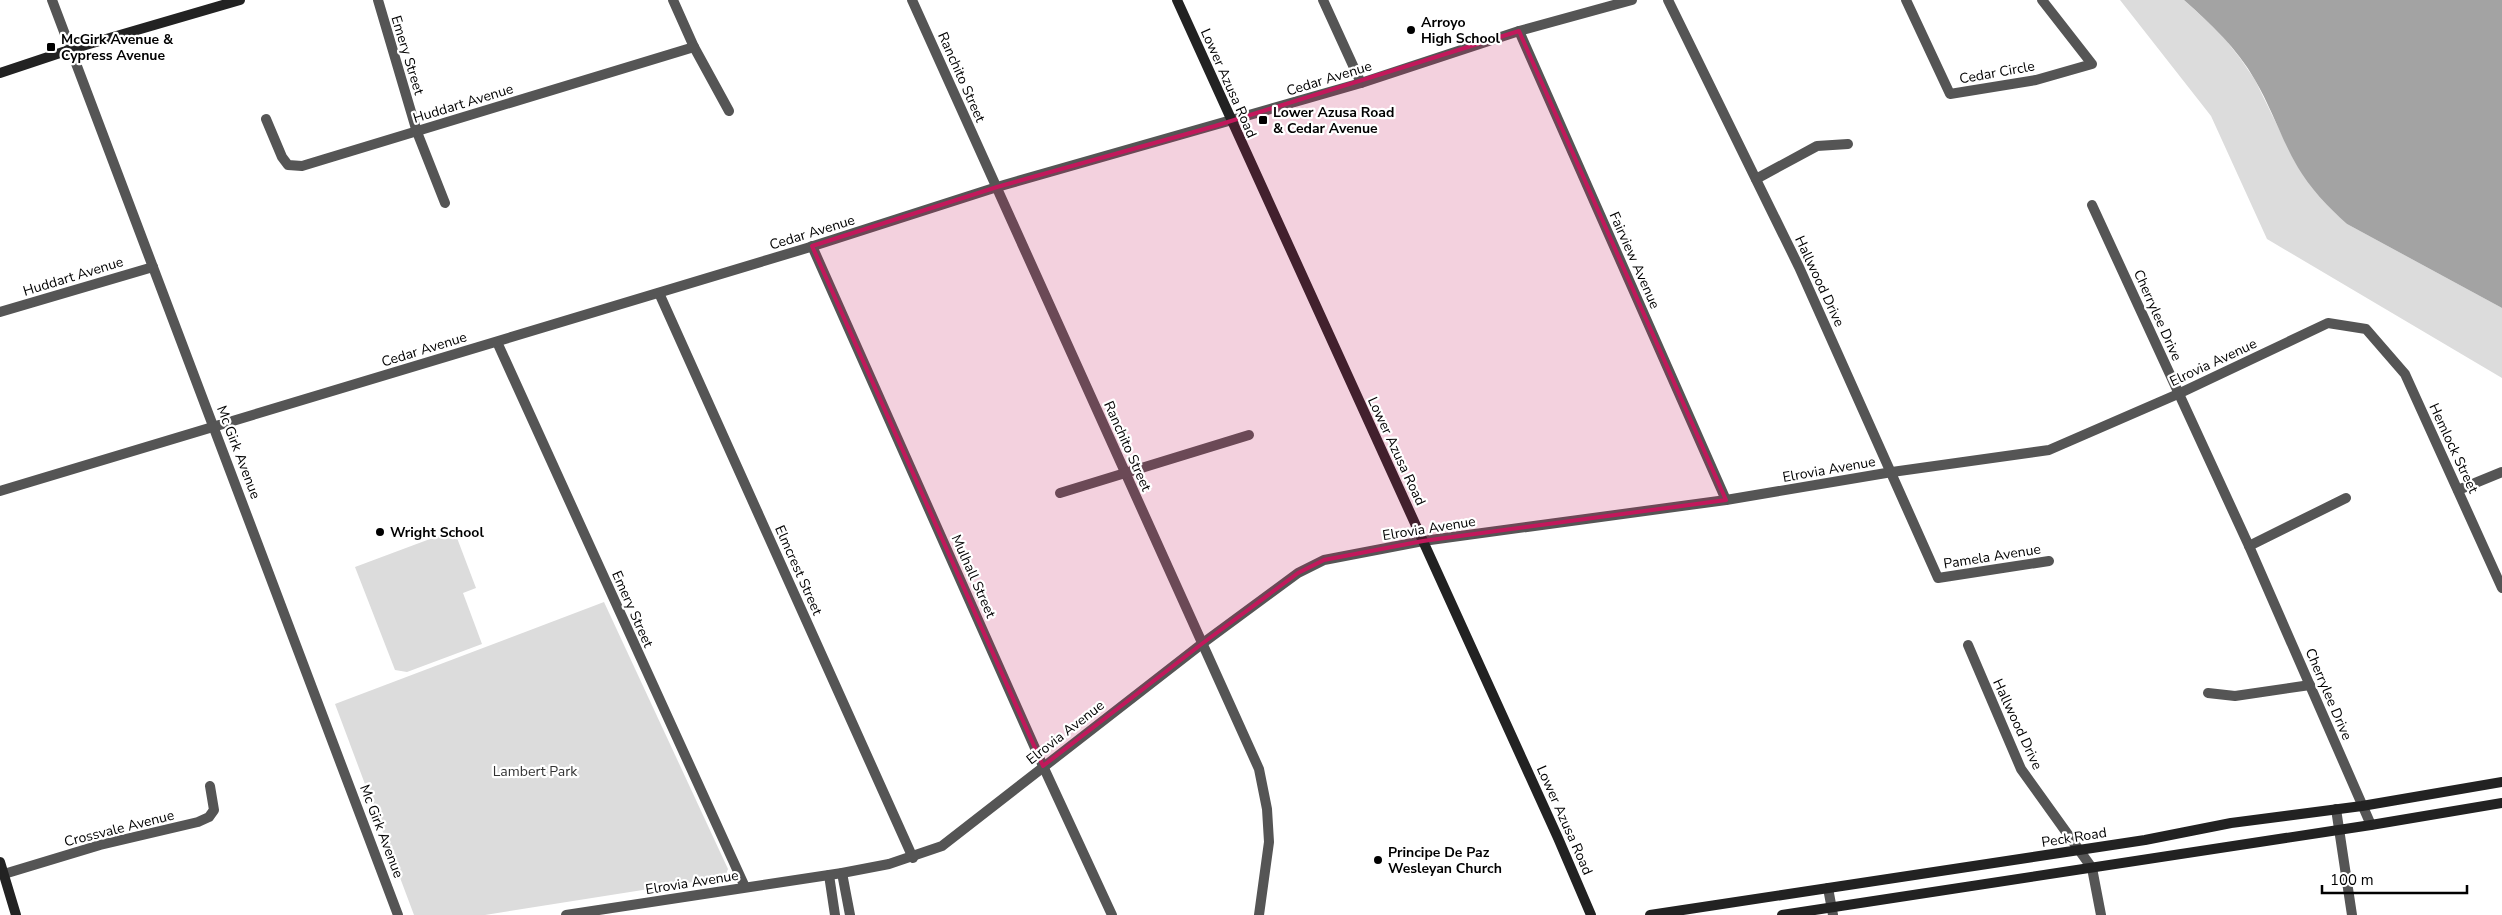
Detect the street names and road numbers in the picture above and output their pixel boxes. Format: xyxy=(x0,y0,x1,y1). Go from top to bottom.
street label: Emery Street xyxy=(386,13,429,97)
street label: Lower Azusa Road xyxy=(1196,26,1261,141)
street label: Ranchito Street xyxy=(933,29,990,125)
street label: Cedar Avenue xyxy=(1284,56,1374,100)
street label: Cedar Circle xyxy=(1958,57,2036,88)
street label: Huddart Avenue xyxy=(411,79,516,128)
street label: Fairview Avenue xyxy=(1605,209,1664,312)
street label: Cedar Avenue xyxy=(767,210,857,254)
street label: Hallwood Drive xyxy=(1790,233,1849,330)
street label: Huddart Avenue xyxy=(21,252,126,301)
street label: Cherrylee Drive xyxy=(2129,266,2186,364)
street label: Cedar Avenue xyxy=(379,327,469,371)
street label: Elrovia Avenue xyxy=(2167,334,2260,391)
street label: Lower Azusa Road xyxy=(1363,394,1430,509)
street label: Ranchito Street xyxy=(1099,398,1156,494)
street label: Hemlock Street xyxy=(2424,400,2483,496)
street label: Mc Girk Avenue xyxy=(212,403,265,502)
street label: Elrovia Avenue xyxy=(1781,452,1877,487)
street label: Elrovia Avenue xyxy=(1381,512,1477,545)
street label: Elmcrest Street xyxy=(770,522,827,618)
street label: Mulhall Street xyxy=(947,531,1000,621)
street label: Pamela Avenue xyxy=(1942,539,2042,574)
street label: Emery Street xyxy=(607,568,658,651)
street label: Cherrylee Drive xyxy=(2301,645,2356,743)
street label: Hallwood Drive xyxy=(1988,676,2047,773)
street label: Elrovia Avenue xyxy=(1022,696,1108,769)
street label: Lower Azusa Road xyxy=(1532,763,1597,878)
street label: Mc Girk Avenue xyxy=(355,782,408,881)
street label: Crossvale Avenue xyxy=(62,806,176,851)
street label: Peck Road xyxy=(2040,823,2108,852)
street label: Elrovia Avenue xyxy=(644,866,740,899)

